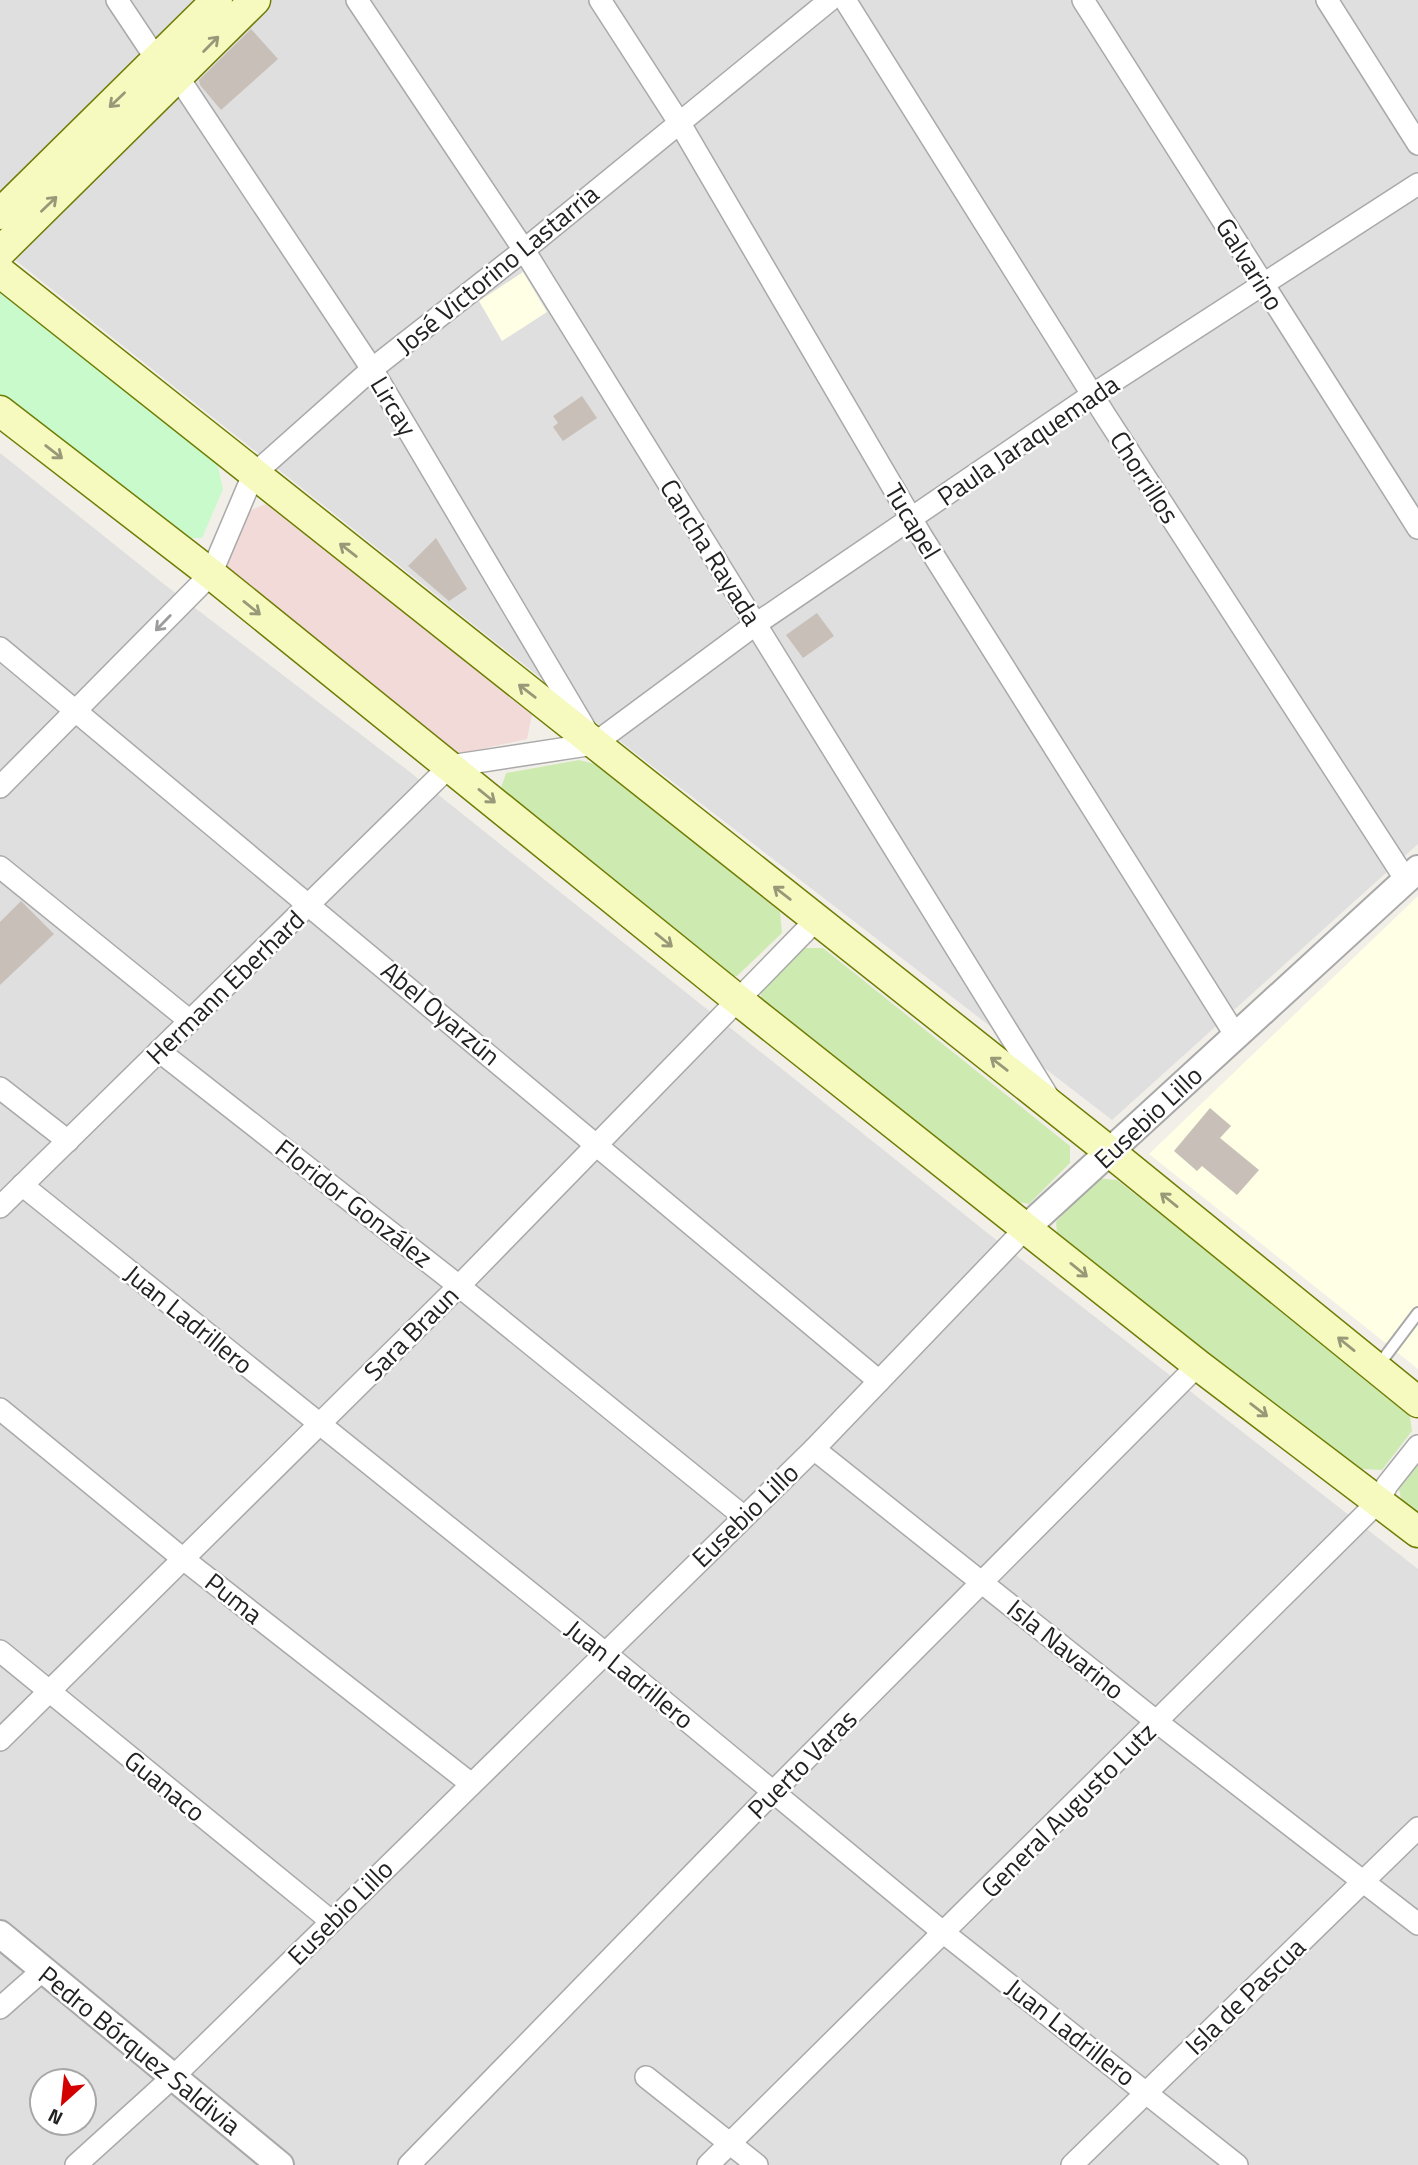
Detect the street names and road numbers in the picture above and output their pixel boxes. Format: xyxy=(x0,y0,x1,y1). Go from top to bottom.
street label: José Victorino Lastarria xyxy=(387,175,607,363)
street label: Galvarino xyxy=(1206,210,1294,318)
street label: Paula Jaraquemada xyxy=(929,365,1127,515)
street label: Lircay xyxy=(361,369,427,443)
street label: Chorrillos xyxy=(1100,423,1190,531)
street label: Cancha Rayada xyxy=(650,471,772,633)
street label: Tucapel xyxy=(875,476,951,566)
street label: Hermann Eberhard xyxy=(137,901,313,1073)
street label: Abel Oyarzún xyxy=(373,951,509,1075)
street label: Eusebio Lillo xyxy=(1085,1056,1211,1178)
street label: Floridor González xyxy=(267,1129,441,1277)
street label: Juan Ladrillero xyxy=(116,1255,262,1383)
street label: Sara Braun xyxy=(355,1277,467,1389)
street label: Eusebio Lillo xyxy=(683,1454,807,1576)
street label: Puma xyxy=(197,1563,271,1633)
street label: Isla Navarino xyxy=(999,1589,1133,1709)
street label: Juan Ladrillero xyxy=(557,1610,703,1738)
street label: Puerto Varas xyxy=(738,1700,866,1828)
street label: General Augusto Lutz xyxy=(971,1713,1165,1907)
street label: Guanaco xyxy=(116,1741,214,1831)
street label: Eusebio Lillo xyxy=(278,1850,402,1974)
street label: Isla de Pascua xyxy=(1176,1928,1314,2064)
street label: Pedro Bórquez Saldivia xyxy=(30,1956,250,2144)
street label: Juan Ladrillero xyxy=(998,1969,1144,2095)

